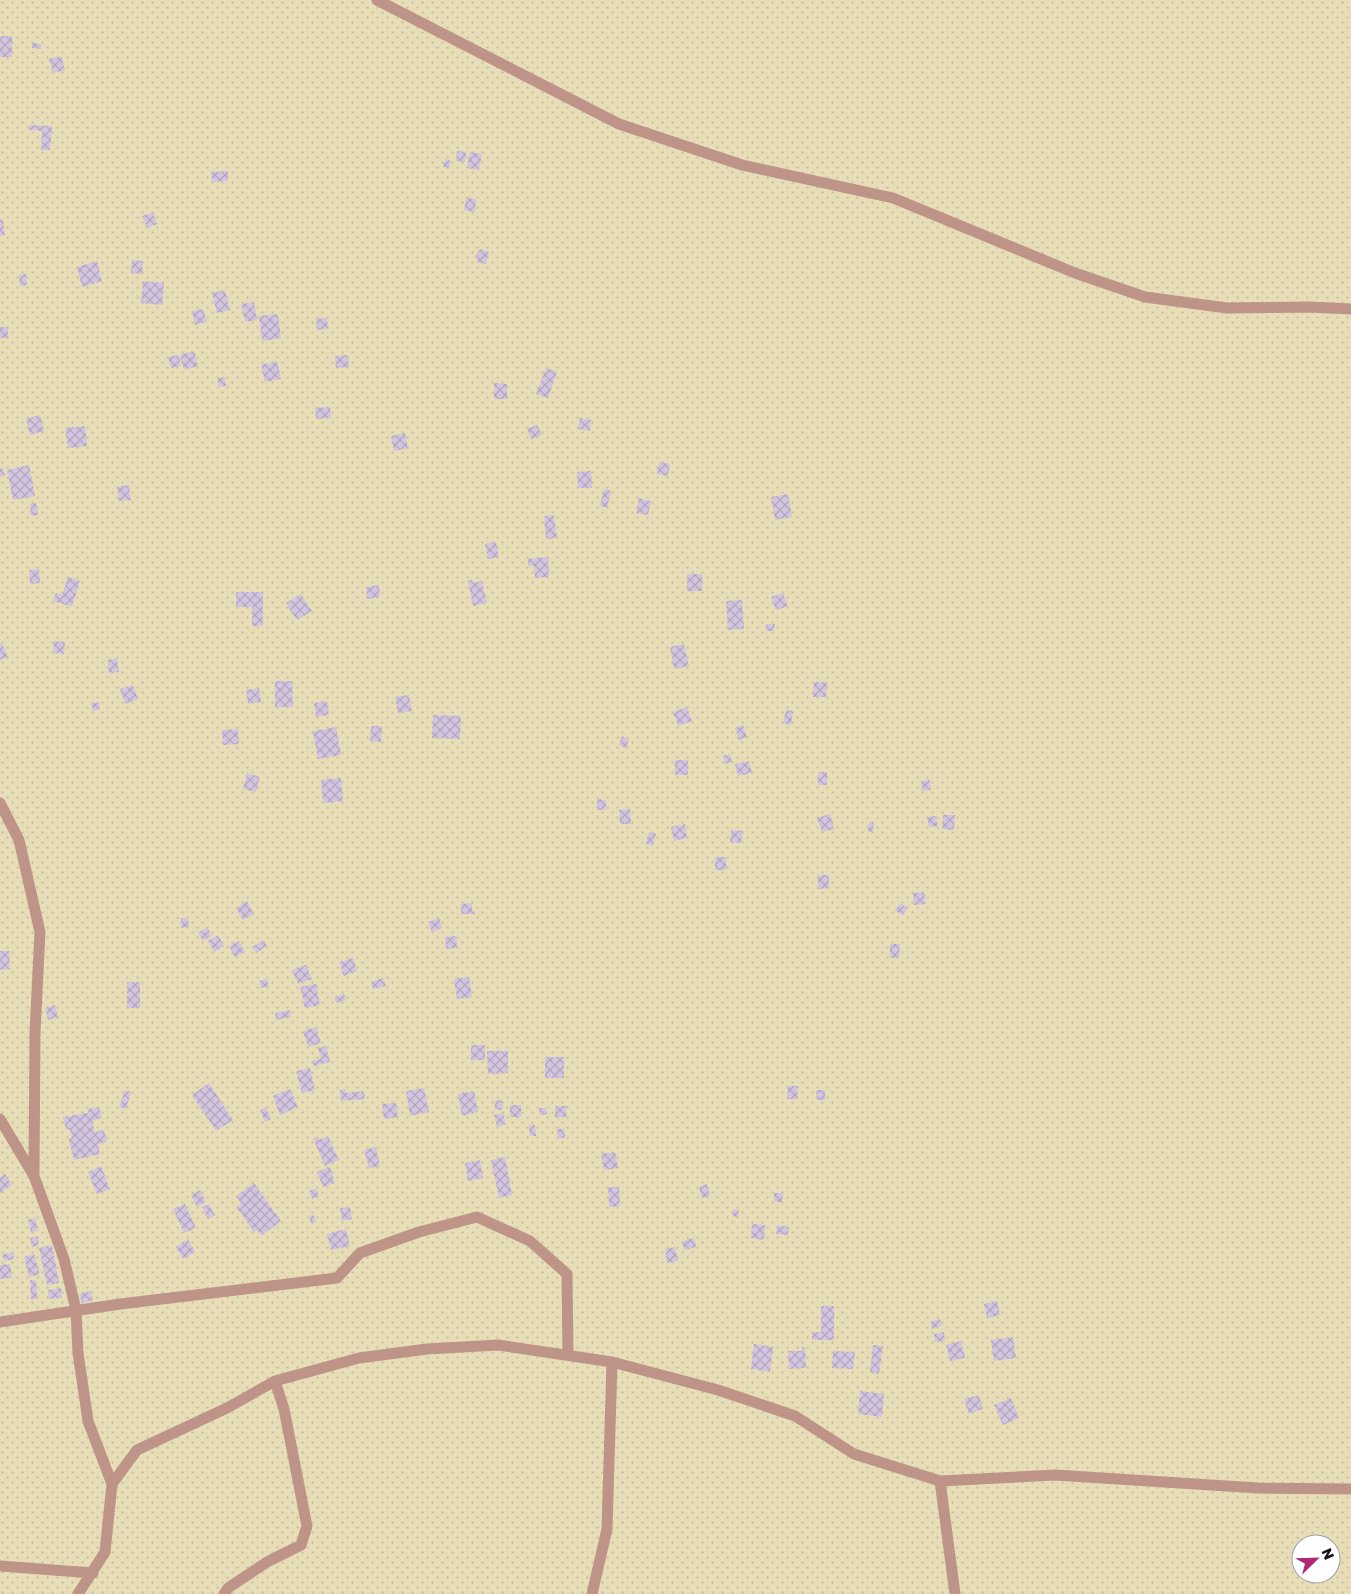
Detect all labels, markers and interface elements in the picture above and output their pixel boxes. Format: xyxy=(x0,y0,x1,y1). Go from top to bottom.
north arrow xyxy=(1291,1534,1341,1584)
text: N xyxy=(1319,1546,1338,1562)

